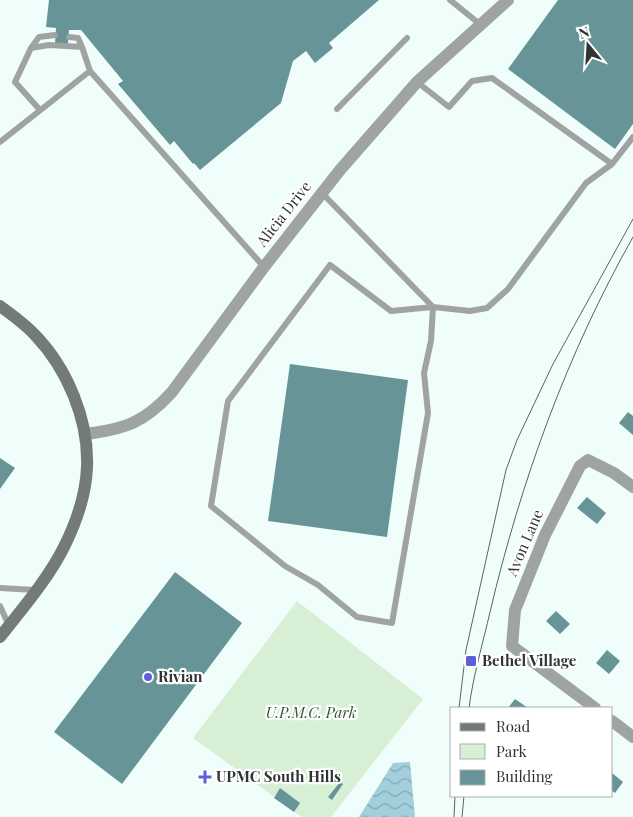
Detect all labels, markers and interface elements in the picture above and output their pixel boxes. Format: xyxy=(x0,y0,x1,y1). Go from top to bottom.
north arrow xyxy=(563,20,613,70)
text: N xyxy=(576,22,592,43)
street label: Alicia Drive xyxy=(251,177,315,251)
street label: Avon Lane xyxy=(501,506,547,580)
place label: Bethel Village xyxy=(482,650,577,670)
marker: Bethel Village xyxy=(464,654,478,668)
place label: Rivian xyxy=(158,666,203,686)
marker: Rivian xyxy=(142,671,154,683)
park label: U.P.M.C. Park xyxy=(266,702,357,722)
legend xyxy=(450,707,613,797)
text: Road xyxy=(496,716,530,736)
text: Park xyxy=(496,741,528,761)
place label: UPMC South Hills xyxy=(216,766,341,786)
text: Building xyxy=(496,766,553,786)
marker: UPMC South Hills xyxy=(198,770,212,784)

